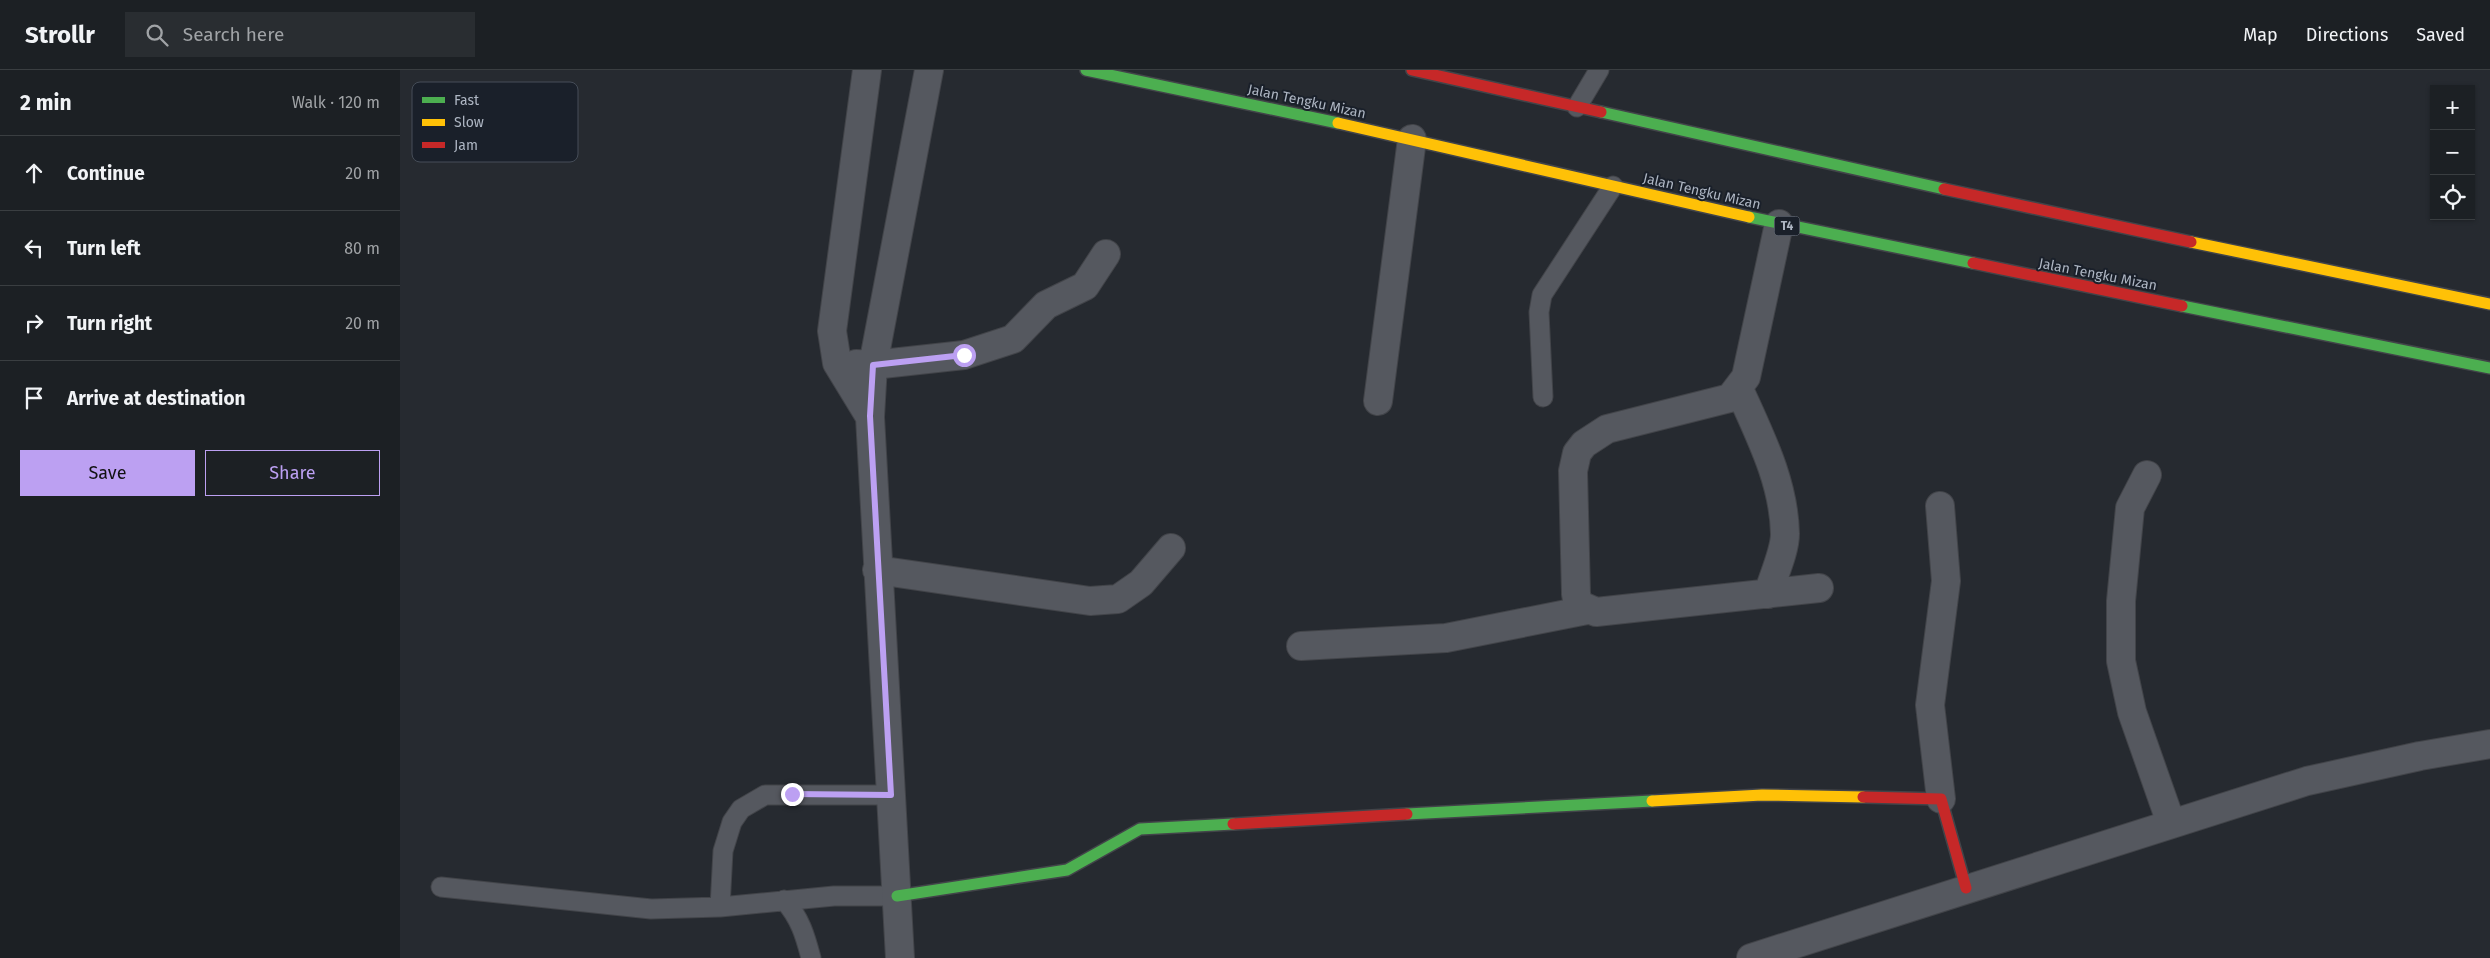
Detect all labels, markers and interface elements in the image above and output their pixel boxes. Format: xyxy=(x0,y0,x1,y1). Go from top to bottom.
search box xyxy=(125,12,475,57)
text: Strollr xyxy=(25,21,95,49)
icon: search xyxy=(143,21,171,49)
text: Search here xyxy=(183,23,284,46)
text: Map xyxy=(2243,24,2278,46)
text: Directions xyxy=(2306,24,2388,46)
text: Saved xyxy=(2416,24,2465,46)
street label: Jalan Tengku Mizan xyxy=(1246,81,1368,122)
legend xyxy=(412,82,578,162)
map controls xyxy=(2430,85,2475,220)
button: + xyxy=(2430,85,2475,130)
text: 2 min xyxy=(20,90,72,116)
text: Fast xyxy=(454,92,480,109)
text: Walk · 120 m xyxy=(292,93,380,112)
text: Slow xyxy=(454,114,484,131)
button: − xyxy=(2430,130,2475,175)
text: Jam xyxy=(454,137,478,154)
icon: ahead xyxy=(20,159,48,187)
text: Continue xyxy=(67,162,145,185)
text: 20 m xyxy=(345,164,380,183)
street label: Jalan Tengku Mizan xyxy=(1641,170,1762,213)
button: locate xyxy=(2430,175,2475,220)
road number: T4 xyxy=(1774,216,1800,236)
icon: left xyxy=(20,234,48,262)
text: Turn left xyxy=(67,237,141,260)
text: 80 m xyxy=(344,239,380,258)
street label: Jalan Tengku Mizan xyxy=(2037,255,2159,294)
icon: right xyxy=(20,309,48,337)
text: Turn right xyxy=(67,312,152,335)
text: 20 m xyxy=(345,314,380,333)
route start xyxy=(953,344,976,367)
icon: arrive xyxy=(20,384,48,412)
text: Arrive at destination xyxy=(67,387,246,410)
button: Save xyxy=(20,450,195,496)
button: Share xyxy=(205,450,380,496)
route end xyxy=(781,783,804,806)

